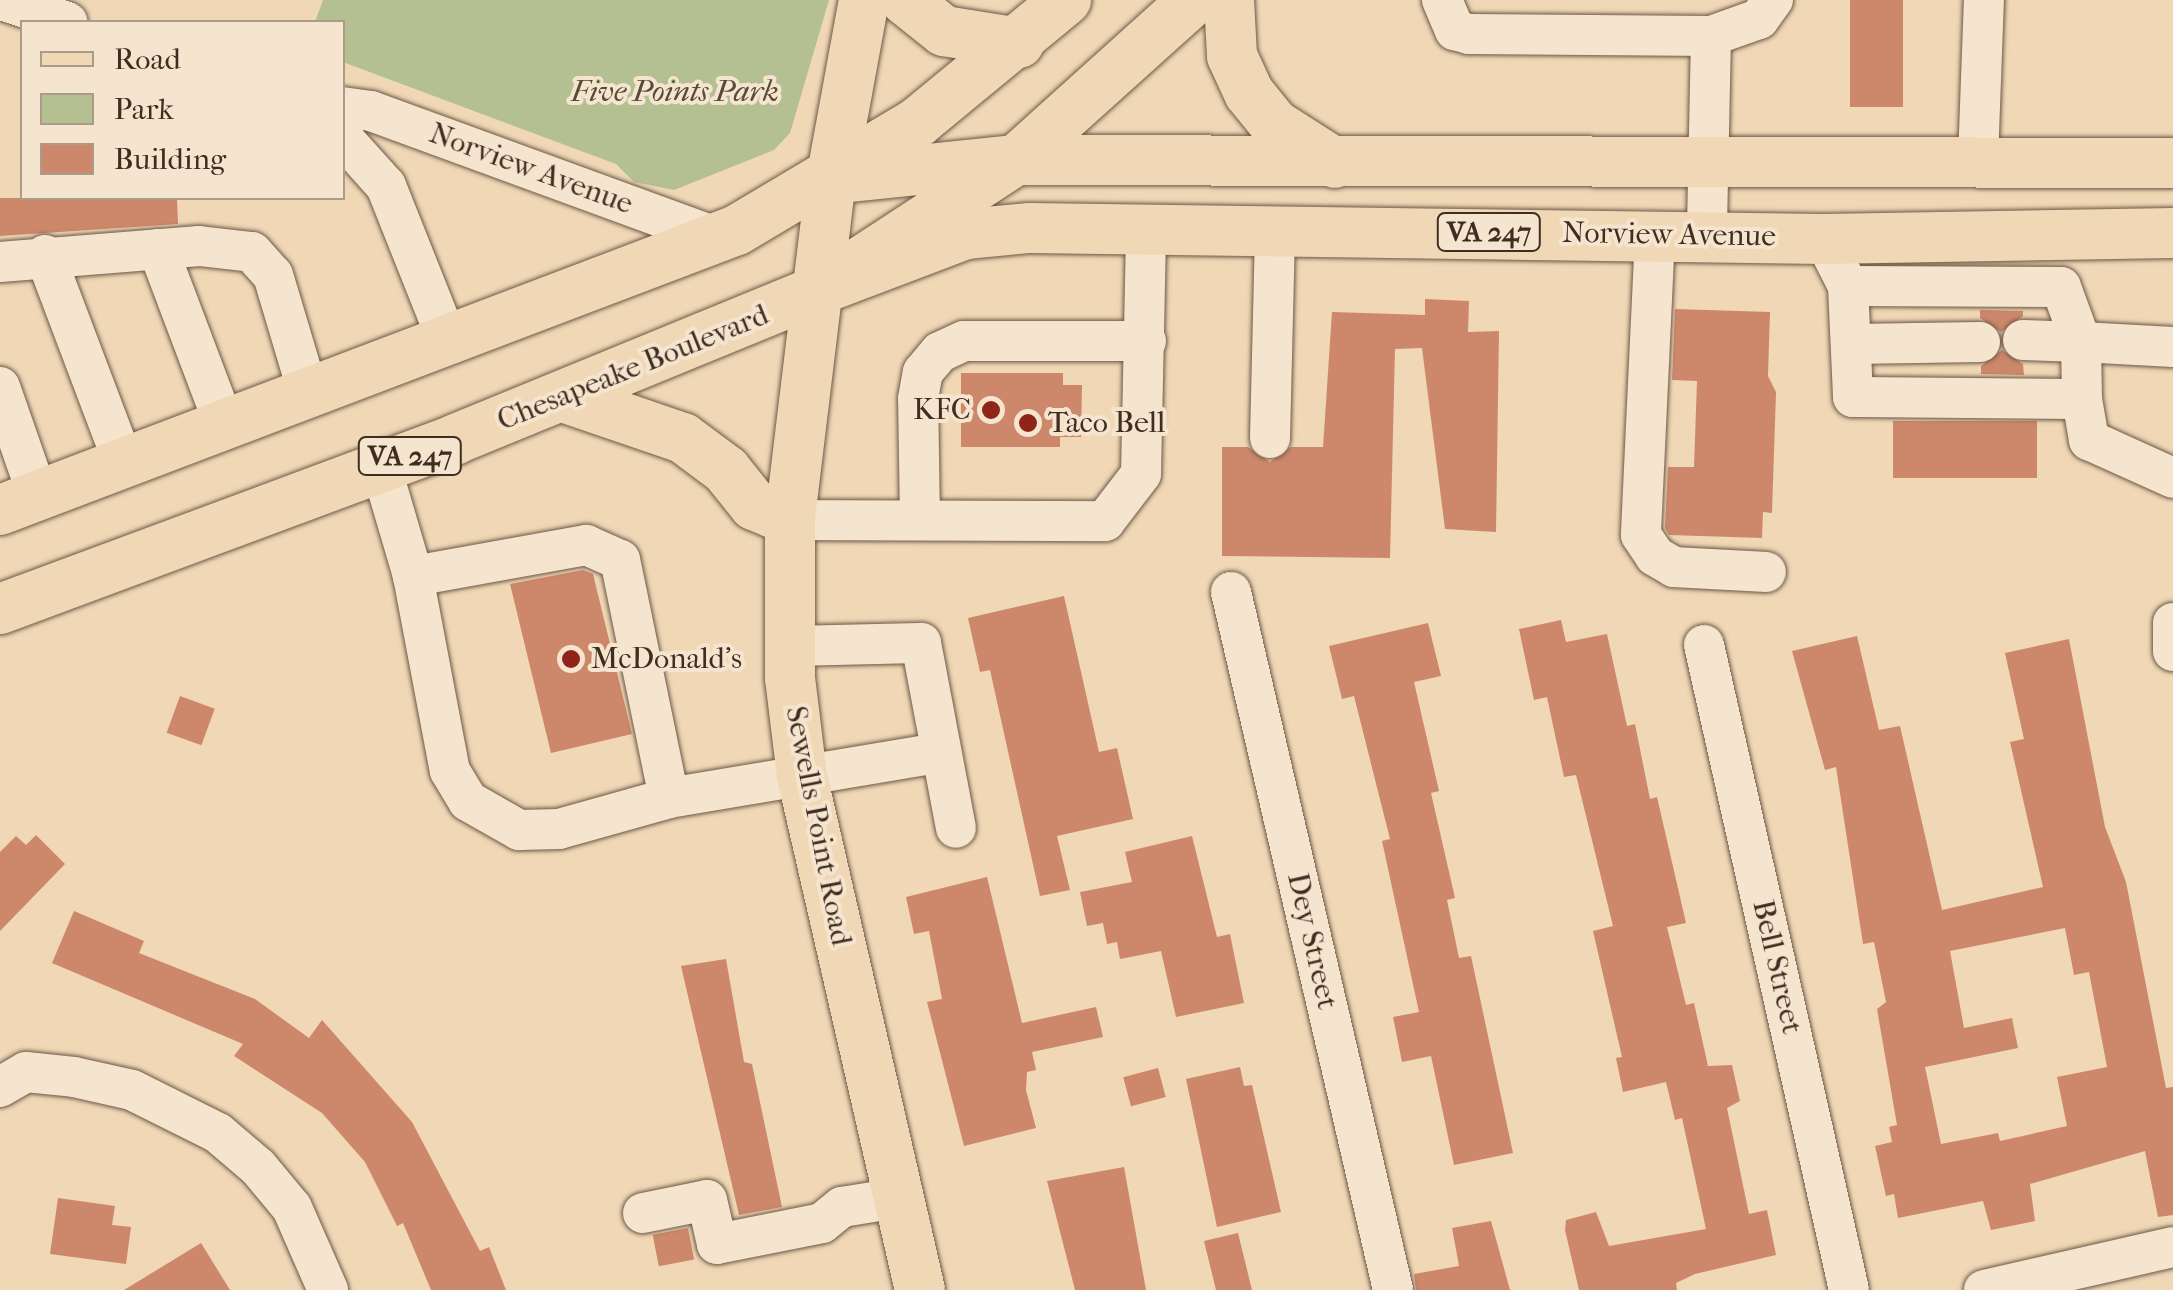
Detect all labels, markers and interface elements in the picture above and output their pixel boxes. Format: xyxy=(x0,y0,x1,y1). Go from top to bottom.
legend xyxy=(20,20,345,200)
text: Road xyxy=(114,42,181,77)
park label: Five Points Park xyxy=(571,74,779,110)
text: Park xyxy=(114,92,174,127)
street label: Norview Avenue xyxy=(424,116,638,222)
text: Building xyxy=(114,142,226,177)
road number: VA 247 xyxy=(1436,209,1542,255)
street label: Norview Avenue xyxy=(1562,215,1776,255)
street label: Chesapeake Boulevard xyxy=(492,297,774,439)
place label: KFC xyxy=(913,392,971,428)
marker: KFC xyxy=(980,399,1002,421)
place label: Taco Bell xyxy=(1048,405,1165,441)
marker: Taco Bell xyxy=(1017,412,1039,434)
road number: VA 247 xyxy=(358,433,462,479)
place label: McDonald's xyxy=(591,641,742,677)
marker: McDonald's xyxy=(560,648,582,670)
street label: Sewells Point Road xyxy=(777,703,859,949)
street label: Dey Street xyxy=(1279,869,1345,1013)
street label: Bell Street xyxy=(1744,896,1810,1038)

